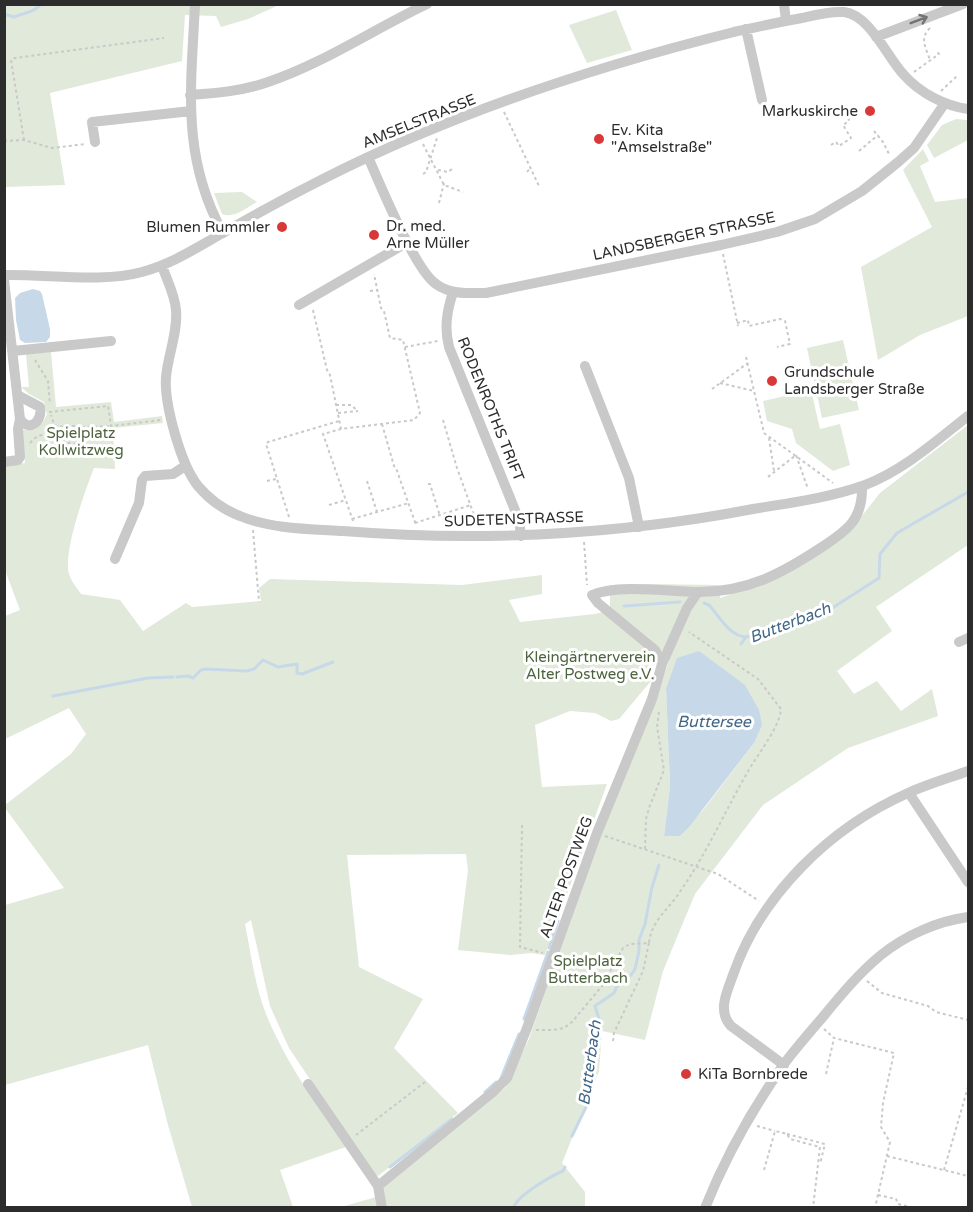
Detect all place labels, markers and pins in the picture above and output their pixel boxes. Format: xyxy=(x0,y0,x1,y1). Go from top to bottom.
place label: Markuskirche xyxy=(762,102,858,120)
marker: Markuskirche xyxy=(863,104,877,118)
place label: Ev. Kita "Amselstraße" xyxy=(611,121,712,156)
marker: Ev. Kita "Amselstraße" xyxy=(592,132,606,146)
place label: Dr. med. Arne Müller xyxy=(386,217,470,252)
place label: Blumen Rummler xyxy=(146,218,270,236)
marker: Blumen Rummler xyxy=(275,220,289,234)
marker: Dr. med. Arne Müller xyxy=(367,228,381,242)
place label: Grundschule Landsberger Straße xyxy=(784,363,924,398)
marker: Grundschule Landsberger Straße xyxy=(765,374,779,388)
place label: KiTa Bornbrede xyxy=(698,1065,808,1083)
marker: KiTa Bornbrede xyxy=(679,1067,693,1081)

